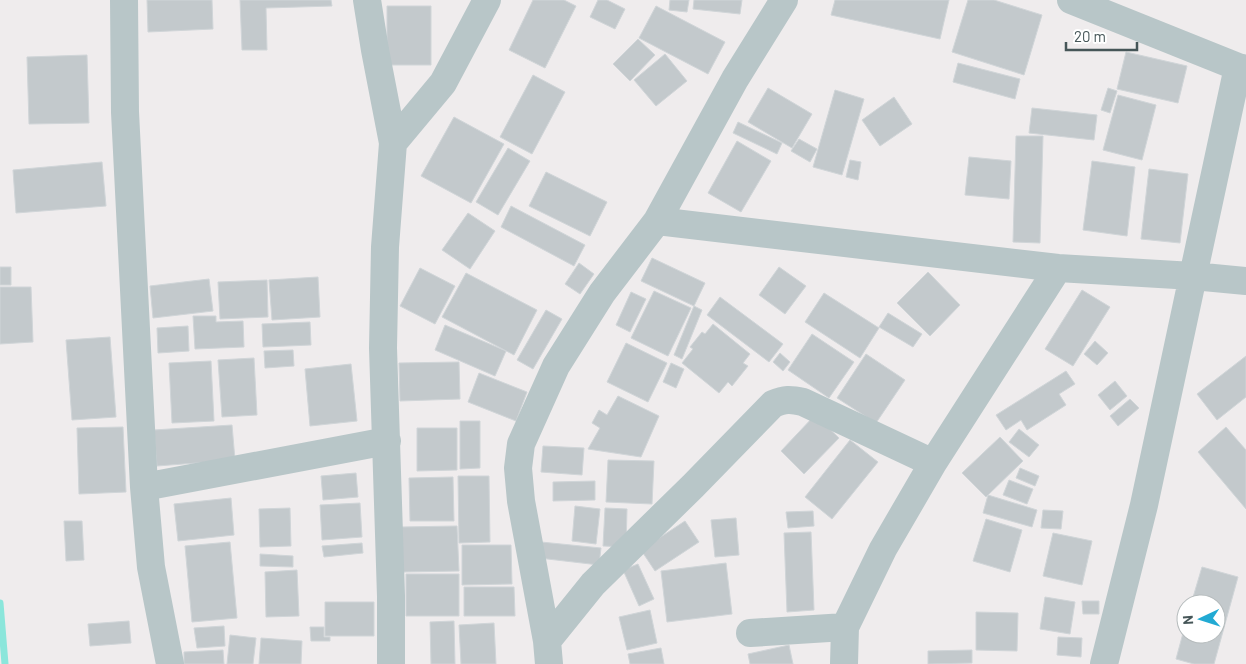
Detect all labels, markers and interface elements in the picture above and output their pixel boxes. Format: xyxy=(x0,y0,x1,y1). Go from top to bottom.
scale bar xyxy=(1066,20,1137,52)
text: 20 m xyxy=(1074,27,1106,45)
north arrow xyxy=(1176,594,1226,644)
text: N xyxy=(1179,615,1196,625)

